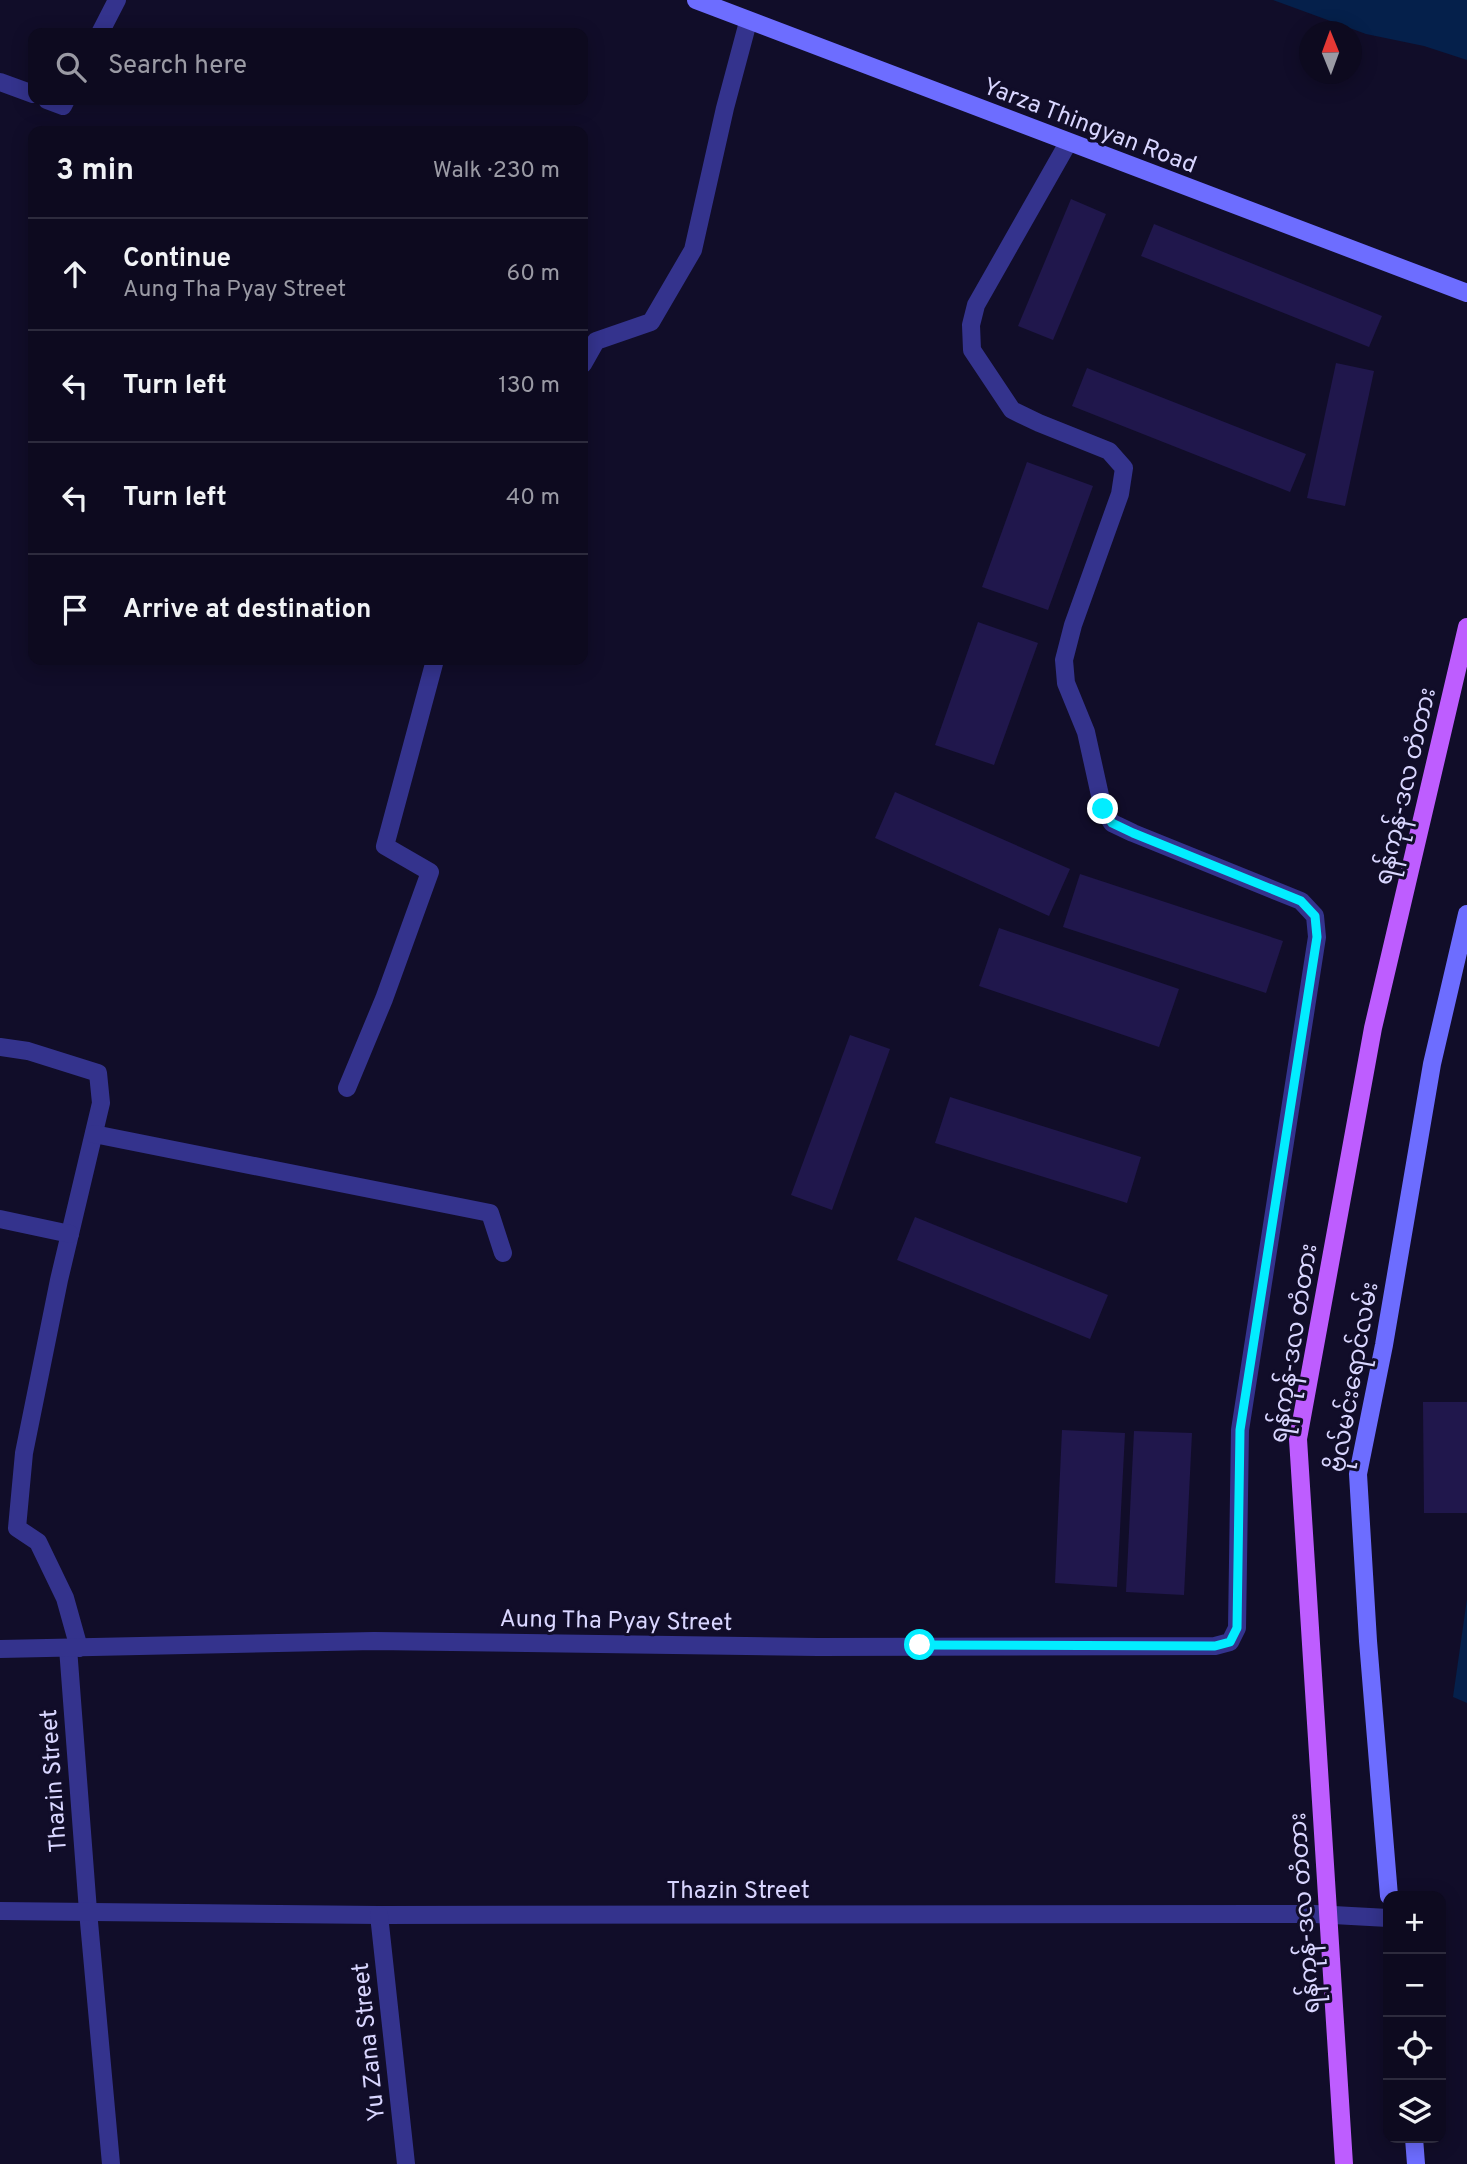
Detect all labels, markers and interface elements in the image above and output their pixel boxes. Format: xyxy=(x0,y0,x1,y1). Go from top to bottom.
north arrow xyxy=(1299,21,1362,84)
search box xyxy=(28,28,588,105)
icon: search xyxy=(52,48,90,86)
text: Search here xyxy=(108,50,247,83)
street label: Yarza Thingyan Road xyxy=(978,72,1200,181)
text: 3 min xyxy=(56,153,134,190)
text: Walk · 230 m xyxy=(433,157,560,186)
text: Continue xyxy=(123,243,231,276)
icon: ahead xyxy=(56,255,94,293)
text: 60 m xyxy=(507,260,560,289)
text: Aung Tha Pyay Street xyxy=(123,276,346,305)
icon: left xyxy=(56,367,94,405)
text: Turn left xyxy=(123,370,227,403)
text: 130 m xyxy=(498,372,560,401)
icon: left xyxy=(56,479,94,517)
text: Turn left xyxy=(123,482,227,515)
text: 40 m xyxy=(506,484,560,513)
icon: arrive xyxy=(56,591,94,629)
text: Arrive at destination xyxy=(123,594,371,627)
street label: ရန်ကုန်-ဒလ တံတား xyxy=(1367,684,1446,889)
route end xyxy=(1087,793,1118,824)
street label: ရန်ကုန်-ဒလ တံတား xyxy=(1261,1241,1328,1446)
street label: ဗိုလ်မင်းရောင်လမ်း xyxy=(1321,1279,1388,1475)
street label: Aung Tha Pyay Street xyxy=(499,1605,733,1639)
route start xyxy=(904,1629,935,1660)
street label: Thazin Street xyxy=(35,1708,75,1854)
street label: ရန်ကုန်-ဒလ တံတား xyxy=(1281,1811,1330,2015)
street label: Thazin Street xyxy=(666,1877,810,1907)
map controls xyxy=(1383,1891,1446,2143)
button: + xyxy=(1383,1891,1446,1954)
button: − xyxy=(1383,1954,1446,2017)
street label: Yu Zana Street xyxy=(347,1961,393,2123)
button: locate xyxy=(1383,2017,1446,2080)
button: layers xyxy=(1383,2080,1446,2143)

